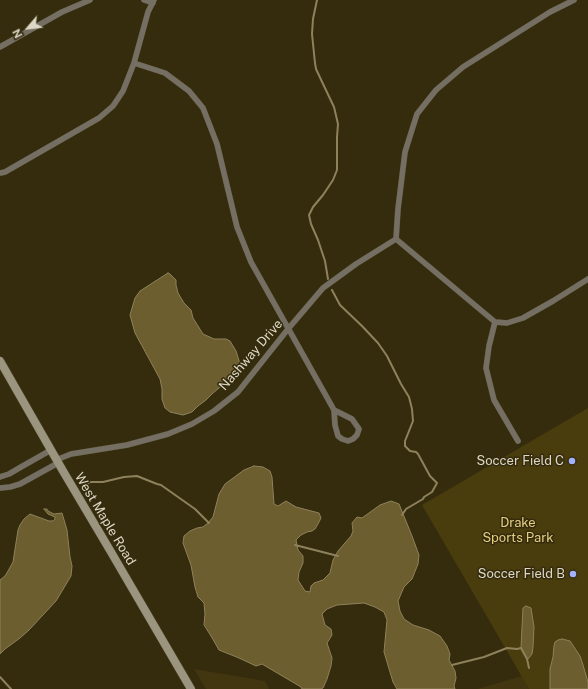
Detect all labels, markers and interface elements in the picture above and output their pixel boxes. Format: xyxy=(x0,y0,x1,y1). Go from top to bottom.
north arrow xyxy=(8,8,48,48)
text: N xyxy=(10,27,25,40)
street label: Nashway Drive xyxy=(216,316,286,394)
place label: Soccer Field C xyxy=(477,453,564,469)
marker: Soccer Field C xyxy=(567,456,577,466)
street label: West Maple Road xyxy=(71,470,139,568)
park label: Drake Sports Park xyxy=(482,515,554,546)
place label: Soccer Field B xyxy=(478,566,565,582)
marker: Soccer Field B xyxy=(568,569,578,579)

